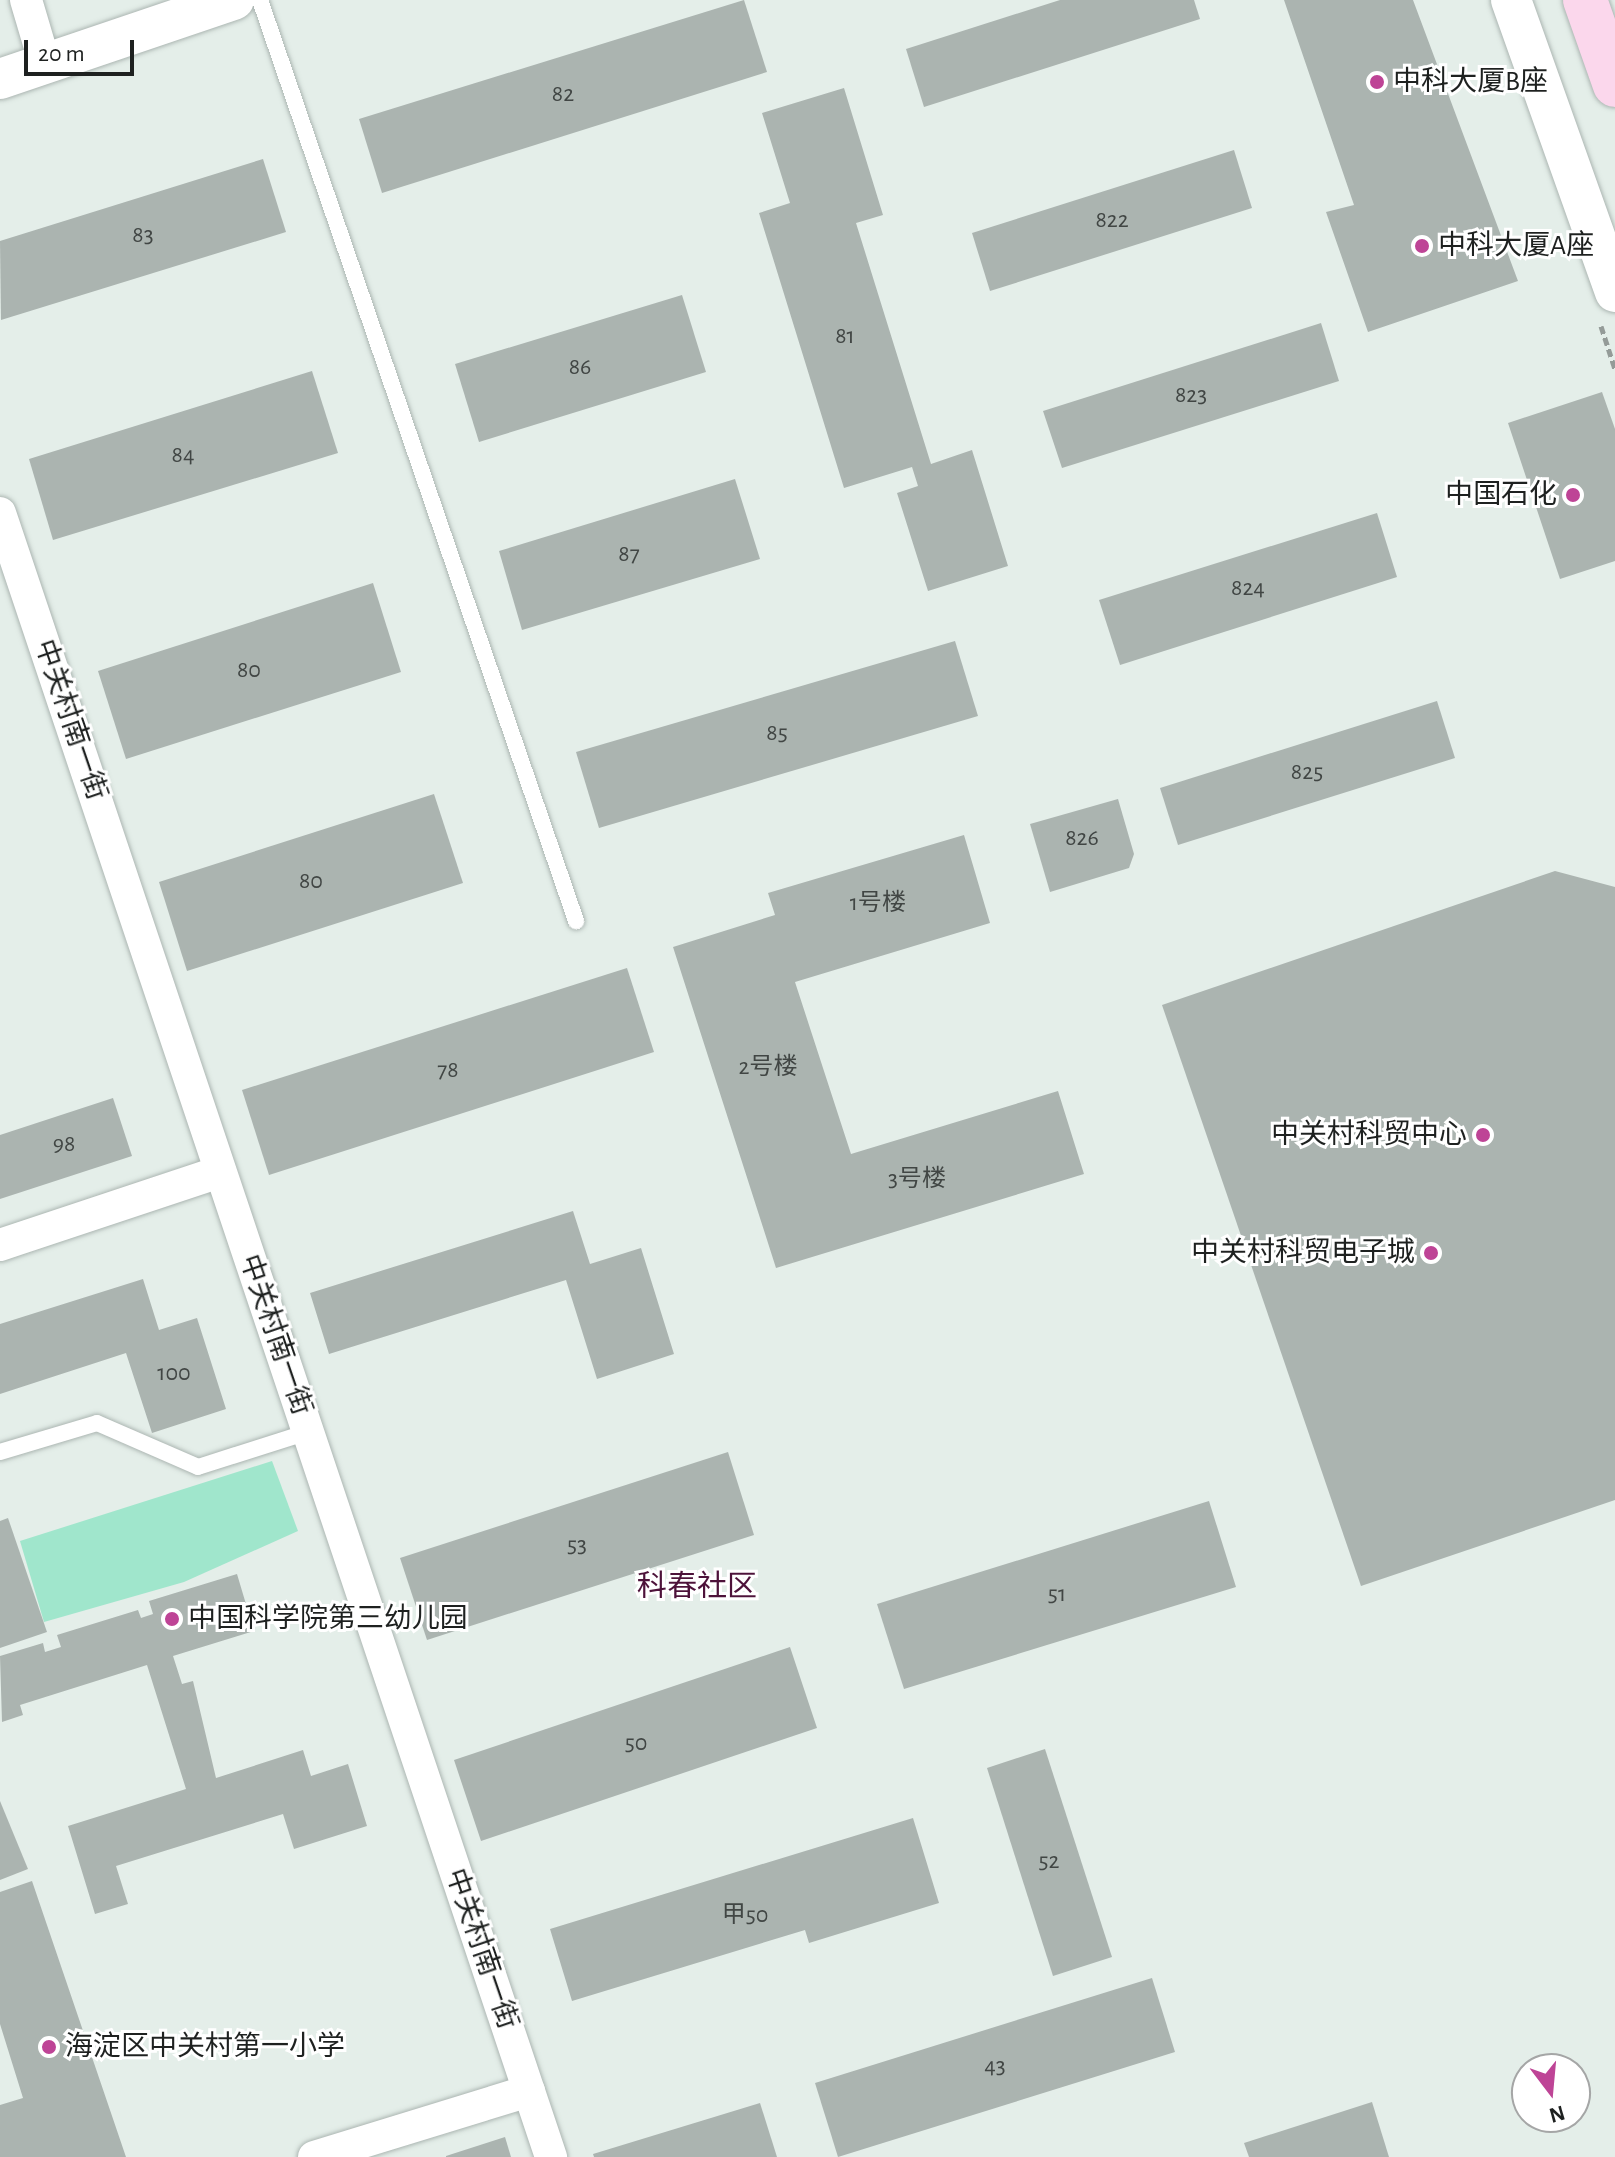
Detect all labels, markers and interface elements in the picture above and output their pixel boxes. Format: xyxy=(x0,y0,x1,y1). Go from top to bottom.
scale bar xyxy=(28,24,138,74)
text: 20 m xyxy=(38,42,85,66)
place label: 中科大厦B座 xyxy=(1393,65,1548,99)
marker: 中科大厦B座 xyxy=(1368,73,1386,91)
house number: 82 xyxy=(552,81,574,109)
house number: 822 xyxy=(1095,207,1129,235)
house number: 83 xyxy=(132,222,154,250)
place label: 中科大厦A座 xyxy=(1438,229,1594,263)
marker: 中科大厦A座 xyxy=(1413,237,1431,255)
house number: 81 xyxy=(835,323,855,351)
house number: 86 xyxy=(569,354,591,382)
house number: 823 xyxy=(1175,382,1207,410)
house number: 84 xyxy=(172,442,194,470)
place label: 中国石化 xyxy=(1445,478,1557,512)
marker: 中国石化 xyxy=(1564,486,1582,504)
house number: 87 xyxy=(618,541,640,569)
house number: 824 xyxy=(1231,575,1265,603)
street label: 中关村南一街 xyxy=(27,635,113,805)
house number: 80 xyxy=(237,657,261,685)
house number: 85 xyxy=(766,720,788,748)
house number: 825 xyxy=(1291,759,1323,787)
house number: 826 xyxy=(1065,825,1099,853)
house number: 80 xyxy=(299,868,323,896)
house number: 1号楼 xyxy=(850,890,906,918)
house number: 2号楼 xyxy=(739,1054,797,1082)
house number: 78 xyxy=(437,1057,459,1085)
place label: 中关村科贸中心 xyxy=(1271,1118,1467,1152)
marker: 中关村科贸中心 xyxy=(1474,1126,1492,1144)
house number: 98 xyxy=(53,1131,75,1159)
house number: 3号楼 xyxy=(888,1166,946,1194)
place label: 中关村科贸电子城 xyxy=(1191,1236,1415,1270)
marker: 中关村科贸电子城 xyxy=(1422,1244,1440,1262)
street label: 中关村南一街 xyxy=(232,1250,318,1420)
house number: 100 xyxy=(157,1360,191,1388)
house number: 53 xyxy=(567,1532,587,1560)
district label: 科春社区 xyxy=(637,1569,757,1605)
house number: 51 xyxy=(1048,1581,1066,1609)
place label: 中国科学院第三幼儿园 xyxy=(188,1602,468,1636)
marker: 中国科学院第三幼儿园 xyxy=(163,1610,181,1628)
house number: 50 xyxy=(625,1730,647,1758)
house number: 52 xyxy=(1039,1848,1059,1876)
street label: 中关村南一街 xyxy=(438,1864,524,2034)
house number: 甲50 xyxy=(722,1902,768,1930)
place label: 海淀区中关村第一小学 xyxy=(65,2030,345,2064)
marker: 海淀区中关村第一小学 xyxy=(40,2038,58,2056)
house number: 43 xyxy=(984,2053,1006,2081)
north arrow xyxy=(1511,2053,1591,2133)
text: N xyxy=(1547,2101,1567,2127)

